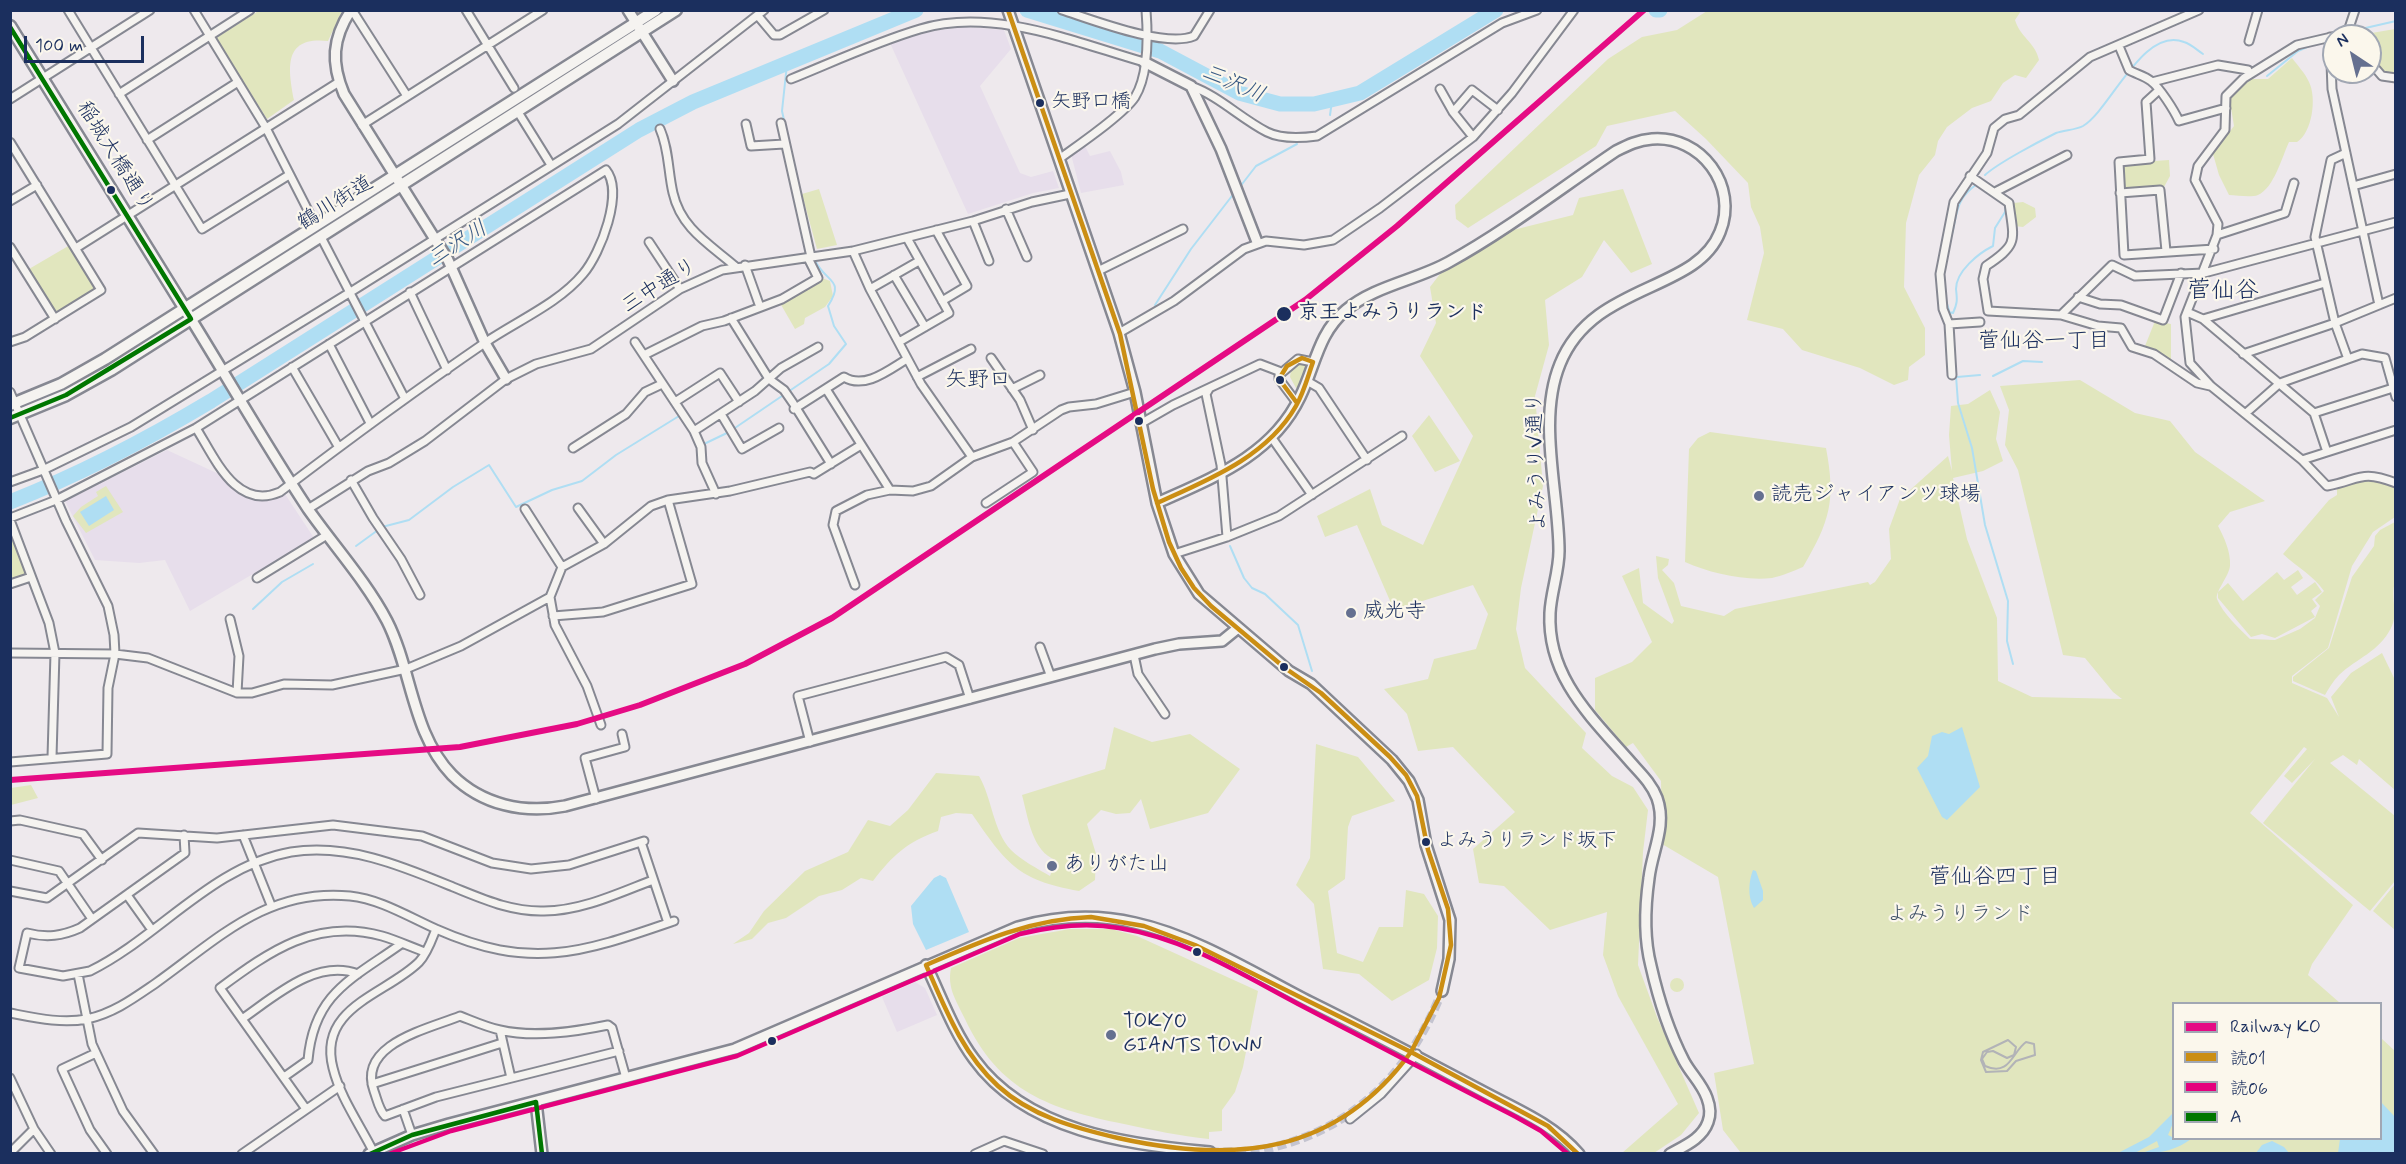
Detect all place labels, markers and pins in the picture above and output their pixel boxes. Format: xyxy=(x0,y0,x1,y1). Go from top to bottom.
place label: 矢野口橋 xyxy=(1051,91,1131,115)
marker: 矢野口橋 xyxy=(1034,97,1046,109)
unlabelled marker xyxy=(105,184,117,196)
place label: 京王よみうりランド xyxy=(1298,301,1487,327)
marker: 京王よみうりランド xyxy=(1275,305,1293,323)
unlabelled marker xyxy=(1274,374,1286,386)
unlabelled marker xyxy=(1133,415,1145,427)
place label: 読売ジャイアンツ球場 xyxy=(1771,483,1981,509)
marker: 読売ジャイアンツ球場 xyxy=(1752,489,1766,503)
place label: 威光寺 xyxy=(1363,600,1426,626)
marker: 威光寺 xyxy=(1344,606,1358,620)
unlabelled marker xyxy=(1278,661,1290,673)
place label: よみうりランド坂下 xyxy=(1437,830,1617,854)
marker: よみうりランド坂下 xyxy=(1420,836,1432,848)
place label: ありがた山 xyxy=(1064,853,1169,879)
marker: ありがた山 xyxy=(1045,859,1059,873)
unlabelled marker xyxy=(1191,946,1203,958)
place label: TOKYO GIANTS TOWN xyxy=(1123,1010,1262,1060)
marker: TOKYO GIANTS TOWN xyxy=(1104,1028,1118,1042)
unlabelled marker xyxy=(766,1035,778,1047)

